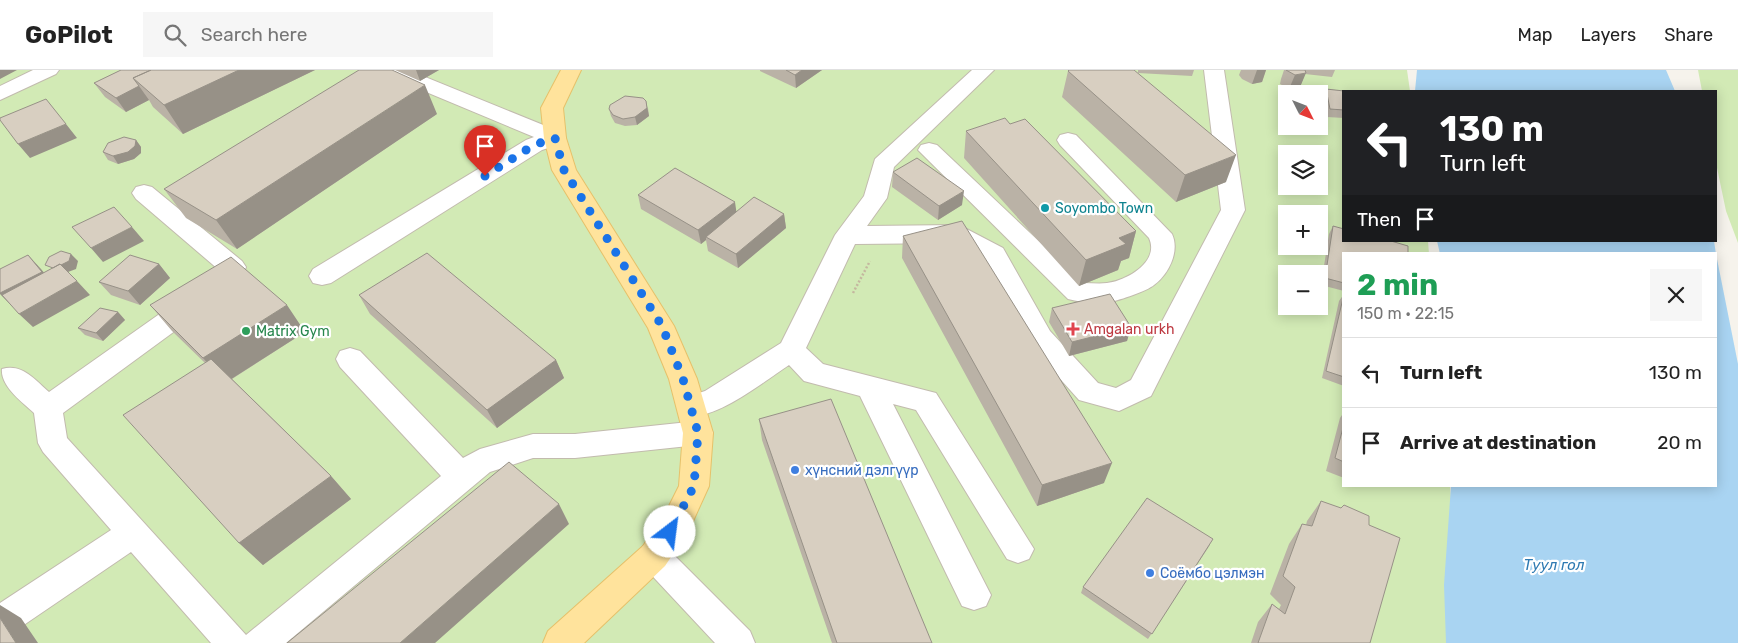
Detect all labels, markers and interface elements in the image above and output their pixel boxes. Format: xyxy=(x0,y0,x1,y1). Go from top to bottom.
search box xyxy=(143,12,493,57)
text: GoPilot xyxy=(25,21,113,49)
icon: search xyxy=(161,21,189,49)
text: Search here xyxy=(201,23,307,46)
text: Map xyxy=(1518,24,1553,46)
text: Layers xyxy=(1581,24,1636,46)
text: Share xyxy=(1664,24,1713,46)
north arrow xyxy=(1278,85,1328,135)
map controls xyxy=(1278,85,1328,315)
text: 130 m xyxy=(1440,108,1544,150)
icon: left xyxy=(1357,110,1422,175)
pin xyxy=(464,125,506,176)
icon: arrive xyxy=(471,132,499,160)
button: layers xyxy=(1278,145,1328,195)
text: Turn left xyxy=(1440,150,1526,177)
place label: Soyombo Town xyxy=(1055,200,1153,217)
marker: Soyombo Town xyxy=(1039,202,1051,214)
button: + xyxy=(1278,205,1328,255)
icon: arrive xyxy=(1411,205,1439,233)
text: Then xyxy=(1357,208,1401,231)
button: − xyxy=(1278,265,1328,315)
text: 2 min xyxy=(1357,267,1438,303)
button: close xyxy=(1650,269,1702,321)
text: 150 m · 22:15 xyxy=(1357,304,1454,323)
place label: Amgalan urkh xyxy=(1084,321,1174,338)
marker: Amgalan urkh xyxy=(1066,322,1080,336)
place label: Matrix Gym xyxy=(256,323,330,340)
marker: Matrix Gym xyxy=(240,325,252,337)
icon: left xyxy=(1357,359,1385,387)
text: Turn left xyxy=(1400,361,1482,384)
text: 130 m xyxy=(1649,361,1702,384)
icon: arrive xyxy=(1357,429,1385,457)
text: Arrive at destination xyxy=(1400,431,1596,454)
text: 20 m xyxy=(1657,431,1702,454)
place label: хүнсний дэлгүүр xyxy=(805,462,919,479)
marker: хүнсний дэлгүүр xyxy=(789,464,801,476)
position arrow xyxy=(643,505,695,557)
water label: Туул гол xyxy=(1524,556,1585,574)
place label: Соёмбо цэлмэн xyxy=(1160,565,1265,582)
marker: Соёмбо цэлмэн xyxy=(1144,567,1156,579)

